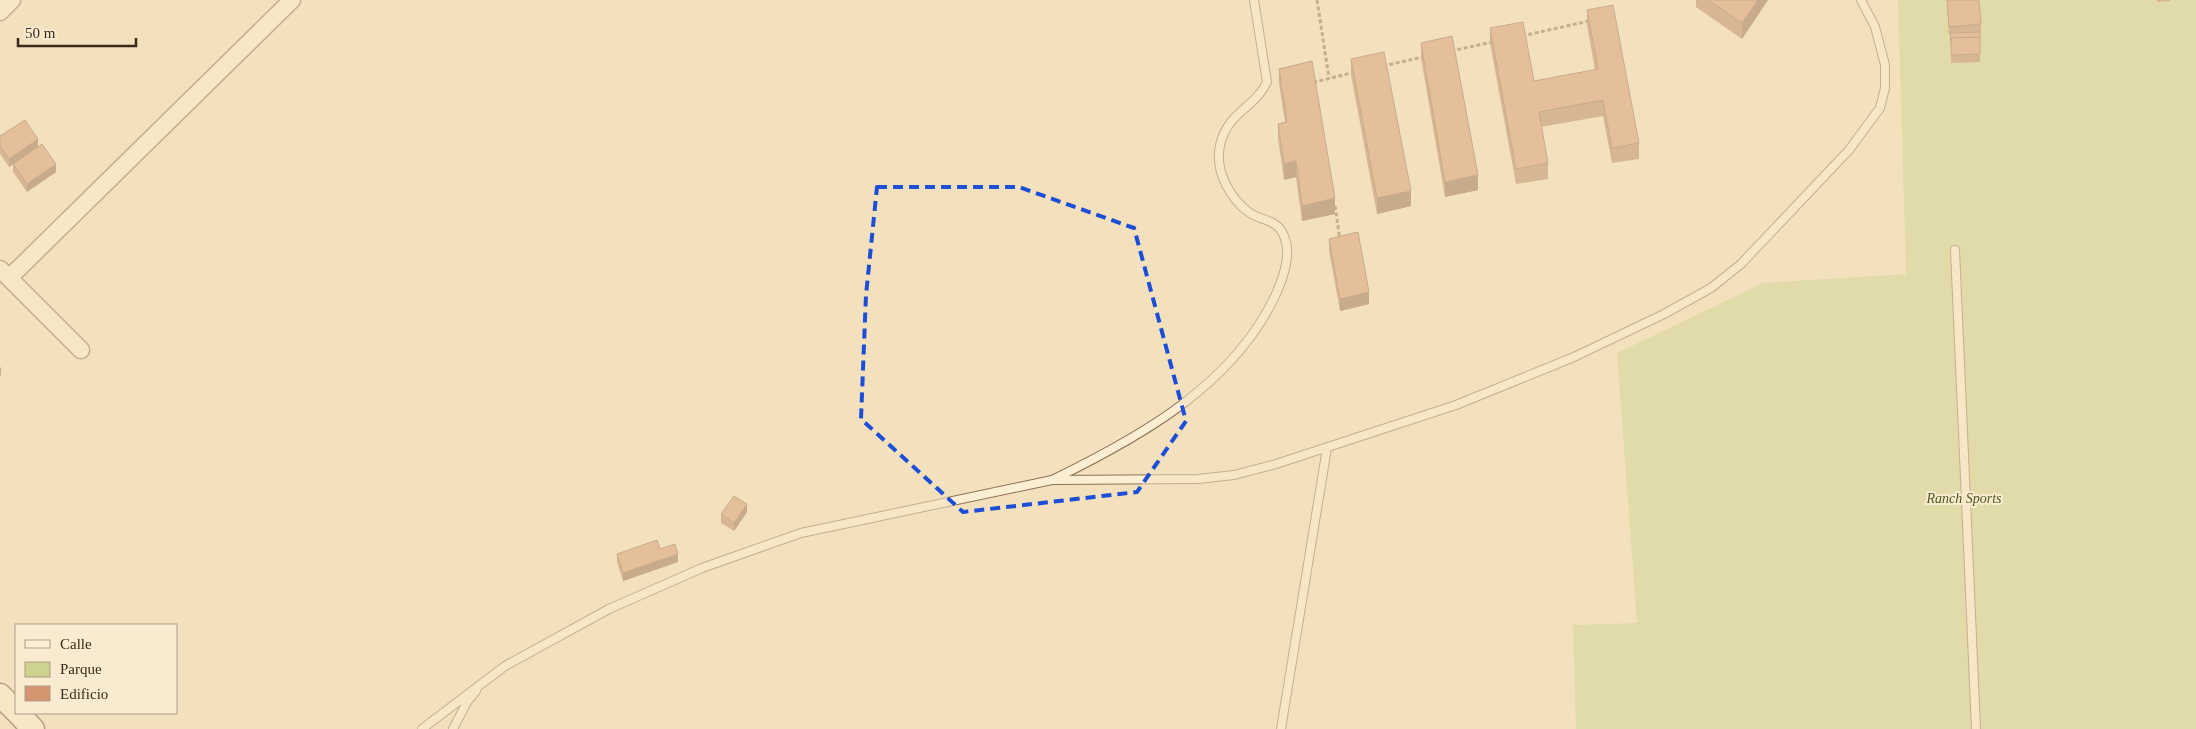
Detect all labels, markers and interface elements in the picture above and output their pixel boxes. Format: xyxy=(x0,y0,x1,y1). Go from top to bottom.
scale bar xyxy=(18,15,135,47)
text: 50 m xyxy=(25,25,56,41)
park label: Ranch Sports xyxy=(1925,491,2002,506)
legend xyxy=(15,624,178,714)
text: Calle xyxy=(60,636,92,652)
text: Parque xyxy=(60,661,102,677)
text: Edificio xyxy=(60,686,108,702)

